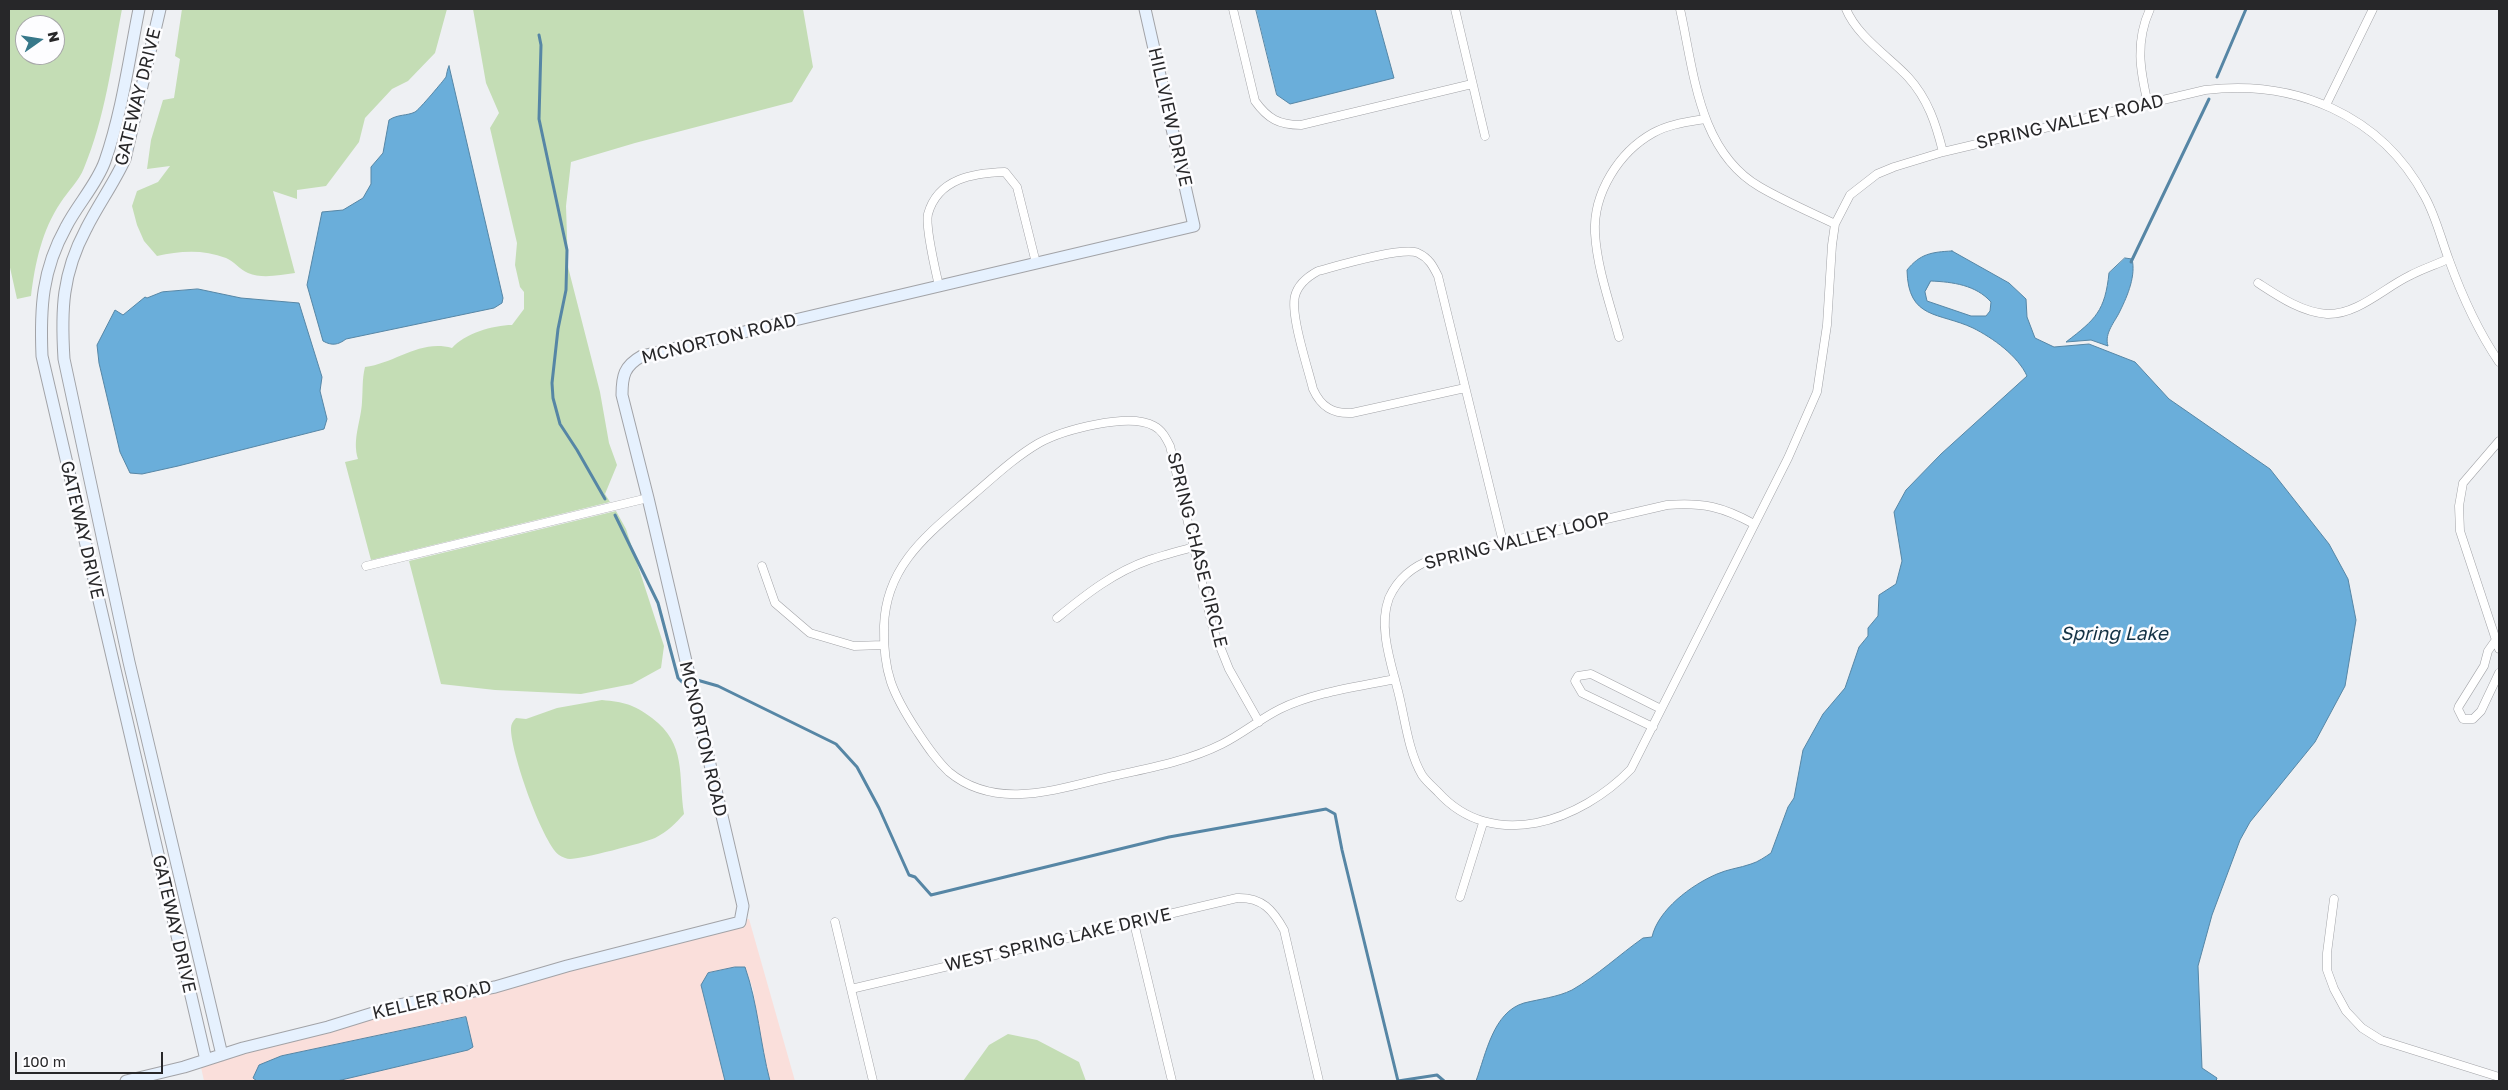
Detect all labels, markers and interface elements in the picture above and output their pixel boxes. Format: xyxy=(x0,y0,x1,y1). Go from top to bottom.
north arrow xyxy=(15,15,65,65)
street label: GATEWAY DRIVE xyxy=(110,26,166,168)
text: N xyxy=(45,30,64,44)
street label: HILLVIEW DRIVE xyxy=(1143,45,1197,189)
street label: SPRING VALLEY ROAD xyxy=(1974,90,2166,154)
street label: MCNORTON ROAD xyxy=(639,309,799,369)
street label: SPRING CHASE CIRCLE xyxy=(1162,450,1232,650)
street label: GATEWAY DRIVE xyxy=(56,459,108,601)
street label: SPRING VALLEY LOOP xyxy=(1422,508,1612,574)
water label: Spring Lake xyxy=(2060,623,2168,645)
street label: MCNORTON ROAD xyxy=(675,659,731,819)
street label: GATEWAY DRIVE xyxy=(148,853,200,995)
street label: WEST SPRING LAKE DRIVE xyxy=(943,903,1173,977)
street label: KELLER ROAD xyxy=(370,976,494,1024)
scale bar xyxy=(18,1042,165,1074)
text: 100 m xyxy=(23,1052,66,1070)

